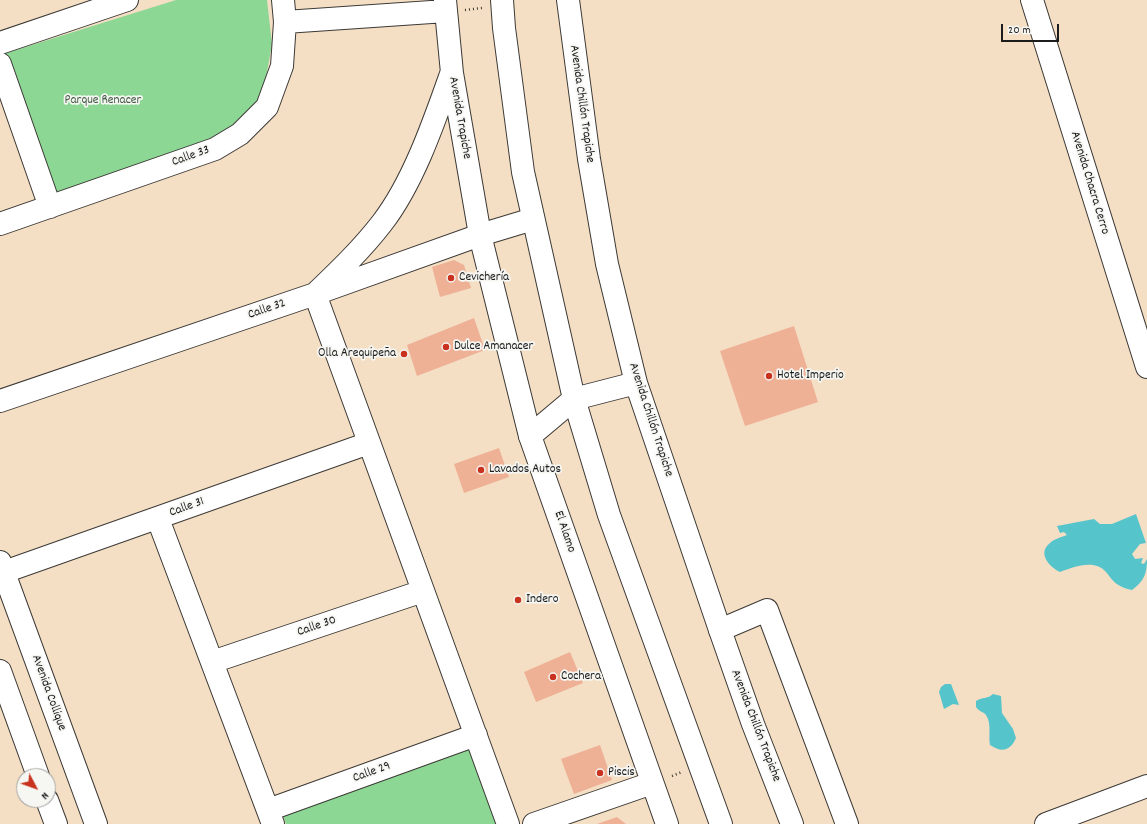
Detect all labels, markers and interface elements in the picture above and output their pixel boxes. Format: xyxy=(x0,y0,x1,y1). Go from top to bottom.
scale bar xyxy=(1003,16,1061,42)
text: 20 m xyxy=(1008,22,1031,39)
street label: Avenida Chillón Trapiche xyxy=(565,44,597,164)
street label: Avenida Trapiche xyxy=(444,76,474,160)
park label: Parque Renacer xyxy=(65,93,141,109)
street label: Avenida Chacra Cerro xyxy=(1066,130,1112,236)
street label: Calle 33 xyxy=(170,143,212,171)
place label: Cevichería xyxy=(459,270,509,286)
marker: Cevichería xyxy=(446,273,456,283)
street label: Calle 32 xyxy=(246,296,288,324)
place label: Dulce Amanacer xyxy=(454,339,533,355)
marker: Dulce Amanacer xyxy=(441,342,451,352)
place label: Olla Arequipeña xyxy=(318,346,396,362)
marker: Olla Arequipeña xyxy=(399,349,409,359)
street label: Avenida Chillón Trapiche xyxy=(624,361,676,479)
place label: Hotel Imperio xyxy=(777,368,844,384)
marker: Hotel Imperio xyxy=(764,371,774,381)
place label: Lavados Autos xyxy=(489,462,561,478)
marker: Lavados Autos xyxy=(476,465,486,475)
street label: Calle 31 xyxy=(167,495,207,521)
street label: El Alamo xyxy=(550,509,578,555)
place label: Indero xyxy=(526,592,558,608)
marker: Indero xyxy=(513,595,523,605)
street label: Calle 30 xyxy=(295,613,339,641)
street label: Avenida Collique xyxy=(27,653,69,733)
street label: Avenida Chillón Trapiche xyxy=(726,668,784,784)
place label: Cochera xyxy=(561,669,601,685)
marker: Cochera xyxy=(548,672,558,682)
street label: Calle 29 xyxy=(351,759,393,787)
place label: Piscis xyxy=(608,765,635,781)
north arrow xyxy=(16,768,56,808)
marker: Piscis xyxy=(595,768,605,778)
text: N xyxy=(36,788,52,803)

